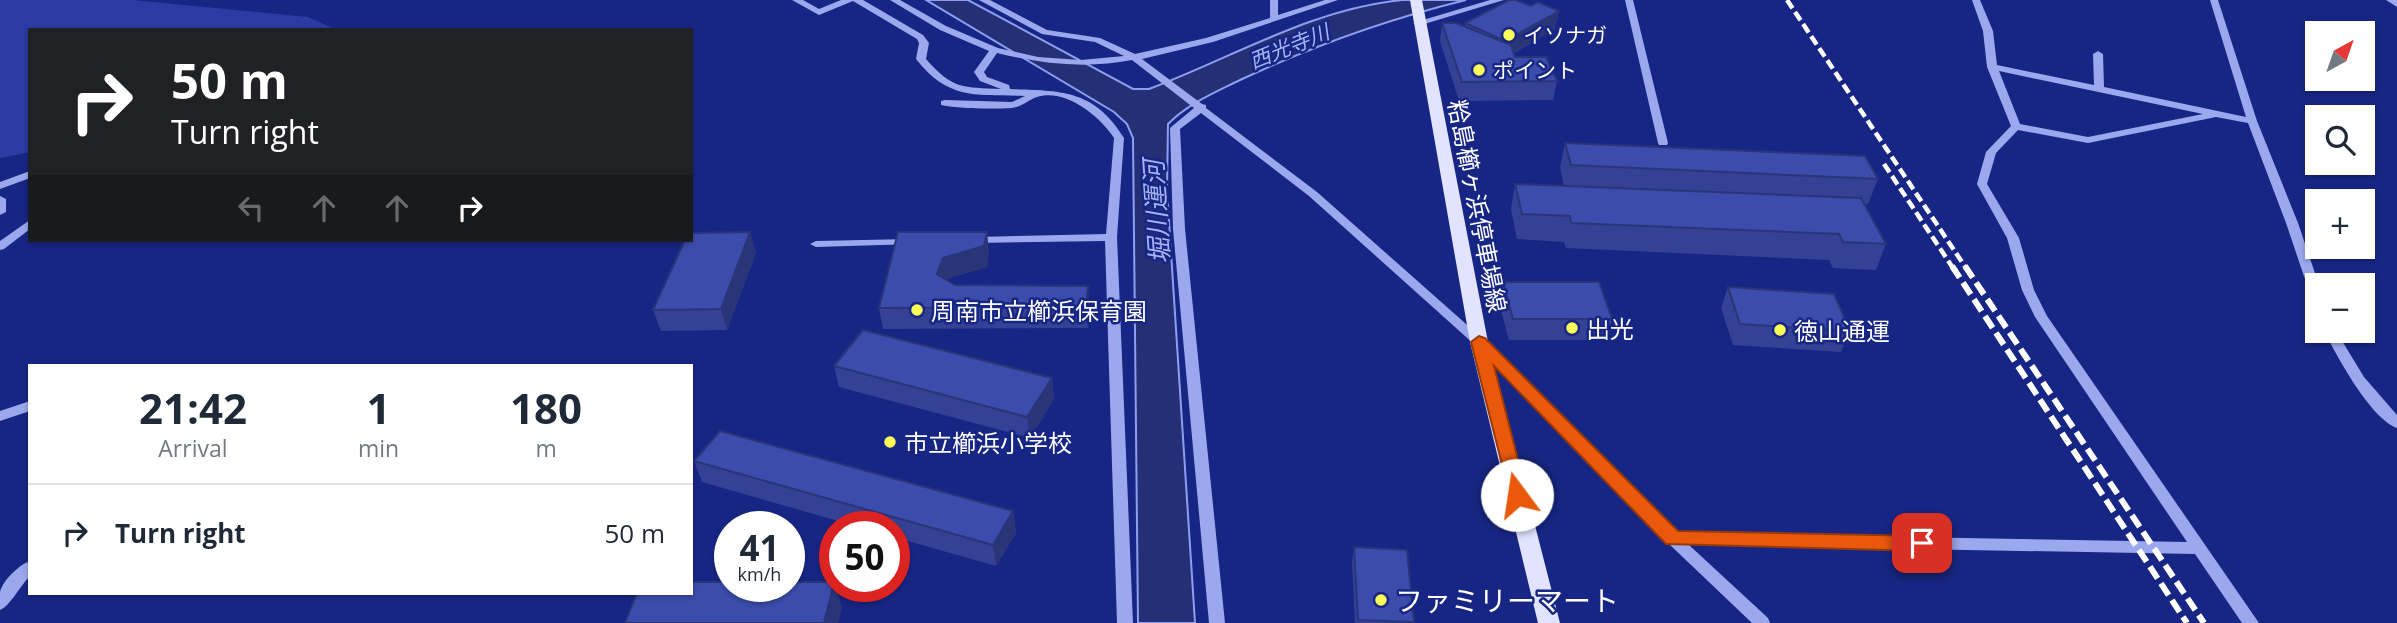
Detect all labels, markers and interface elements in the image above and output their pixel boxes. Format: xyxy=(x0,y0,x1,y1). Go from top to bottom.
water label: 西光寺川 xyxy=(1245,17,1335,75)
place label: イソナガ xyxy=(1523,21,1607,49)
north arrow xyxy=(2305,21,2375,91)
map controls xyxy=(2305,21,2375,343)
marker: イソナガ xyxy=(1501,27,1517,43)
text: 50 m xyxy=(171,47,288,113)
icon: right xyxy=(56,56,147,147)
place label: ポイント xyxy=(1493,56,1577,84)
marker: ポイント xyxy=(1471,62,1487,78)
street label: 粭島櫛ヶ浜停車場線 xyxy=(1441,97,1515,315)
button: search xyxy=(2305,105,2375,175)
text: Turn right xyxy=(171,110,319,153)
water label: 堀川運河 xyxy=(1134,154,1178,265)
icon: left xyxy=(232,189,270,227)
icon: ahead xyxy=(305,189,343,227)
icon: ahead xyxy=(378,189,416,227)
icon: right xyxy=(451,189,489,227)
button: + xyxy=(2305,189,2375,259)
button: − xyxy=(2305,273,2375,343)
place label: 周南市立櫛浜保育園 xyxy=(931,294,1147,327)
marker: 周南市立櫛浜保育園 xyxy=(909,302,925,318)
place label: 出光 xyxy=(1586,312,1634,345)
place label: 徳山通運 xyxy=(1794,314,1890,347)
marker: 出光 xyxy=(1564,320,1580,336)
marker: 徳山通運 xyxy=(1772,322,1788,338)
text: 21:42 xyxy=(139,379,247,436)
text: 1 xyxy=(366,379,391,436)
text: 180 xyxy=(510,379,582,436)
place label: 市立櫛浜小学校 xyxy=(904,426,1072,459)
text: Arrival xyxy=(158,432,228,464)
text: min xyxy=(358,432,399,464)
text: m xyxy=(535,432,557,464)
marker: 市立櫛浜小学校 xyxy=(882,434,898,450)
position arrow xyxy=(1480,458,1554,532)
speed limit sign: 50 xyxy=(819,511,910,602)
pin xyxy=(1892,513,1952,573)
icon: right xyxy=(56,514,94,552)
text: Turn right xyxy=(115,515,246,551)
text: 50 m xyxy=(604,515,665,551)
text: 41 xyxy=(739,524,780,571)
icon: arrive xyxy=(1903,524,1941,562)
text: km/h xyxy=(738,562,781,586)
place label: ファミリーマート xyxy=(1395,581,1619,619)
marker: ファミリーマート xyxy=(1373,592,1389,608)

